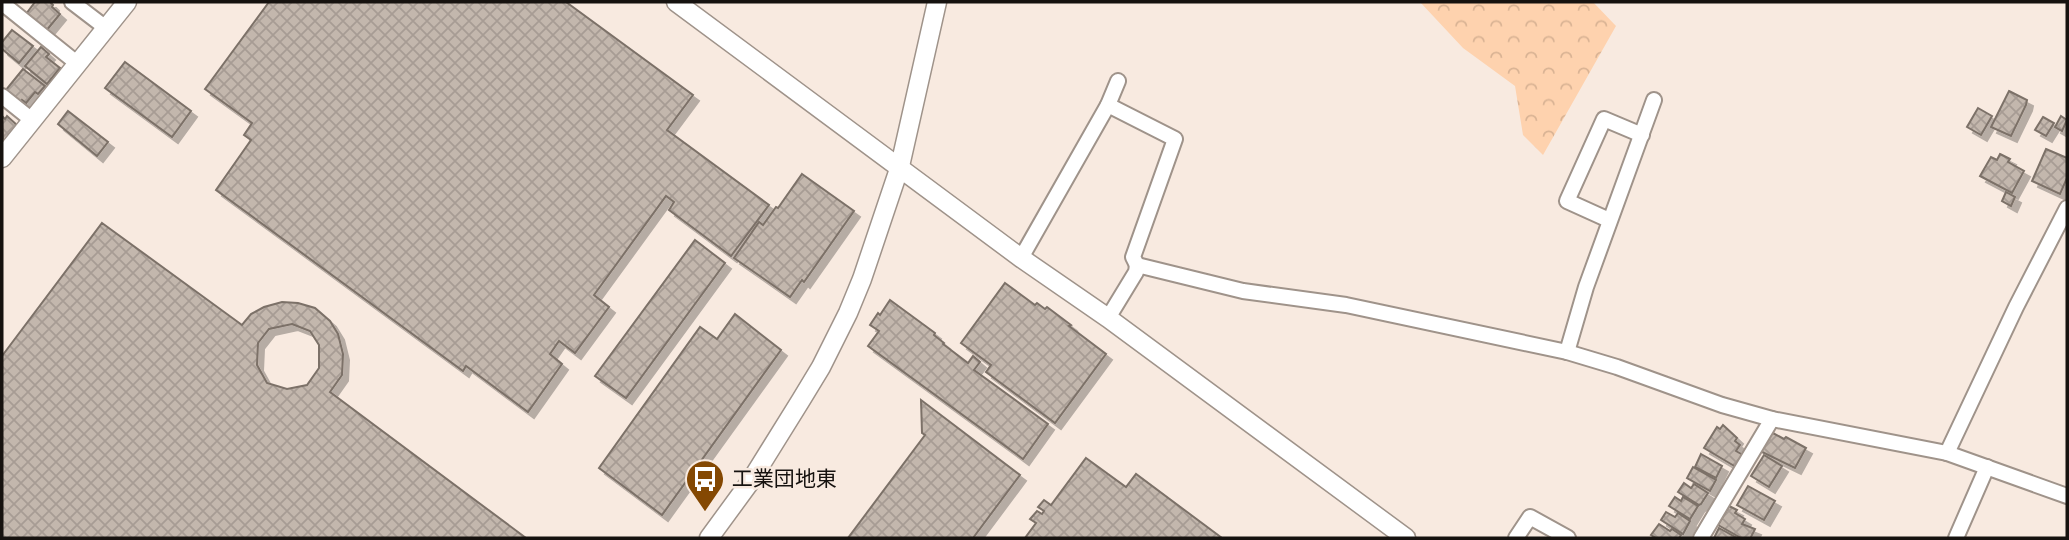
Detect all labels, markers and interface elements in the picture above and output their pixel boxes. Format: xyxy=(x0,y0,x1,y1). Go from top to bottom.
bus stop icon: 工業団地東 xyxy=(684,458,726,513)
place label: 工業団地東 xyxy=(732,466,837,491)

